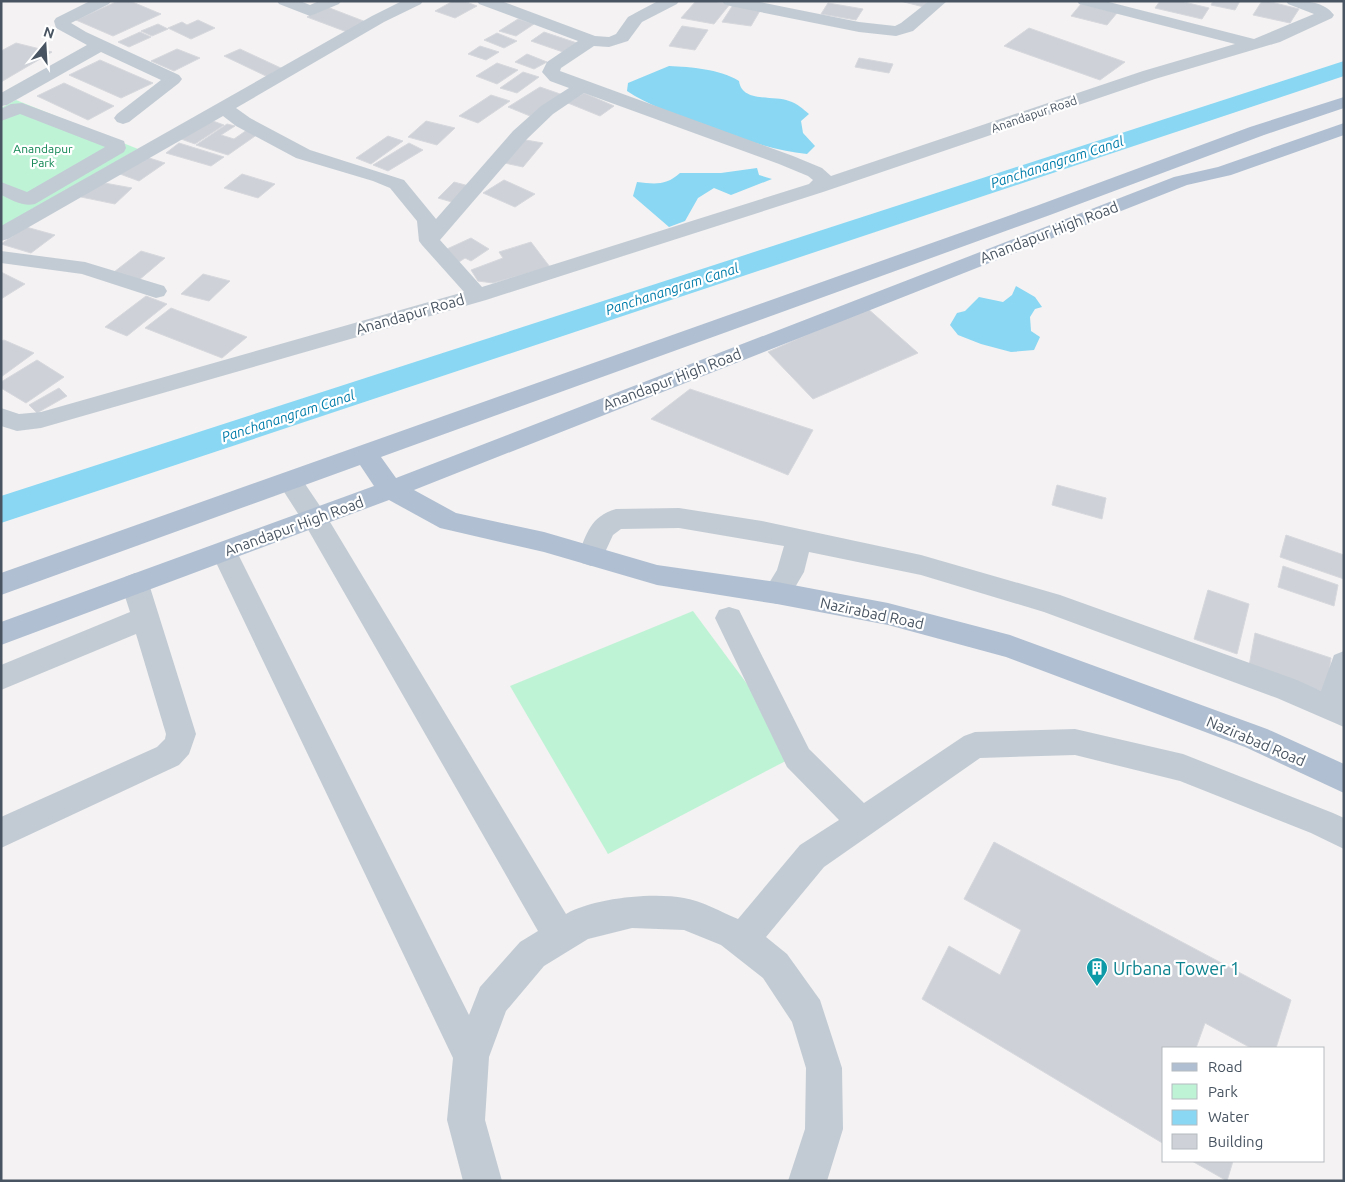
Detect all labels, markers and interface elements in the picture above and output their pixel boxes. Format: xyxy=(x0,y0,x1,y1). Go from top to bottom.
north arrow xyxy=(20,20,70,70)
text: N xyxy=(42,23,56,42)
street label: Anandapur Road xyxy=(989,93,1079,135)
water label: Panchanangram Canal xyxy=(988,133,1126,191)
park label: Anandapur Park xyxy=(13,142,73,169)
street label: Anandapur High Road xyxy=(977,198,1121,266)
water label: Panchanangram Canal xyxy=(603,260,741,318)
street label: Anandapur Road xyxy=(354,290,466,338)
street label: Anandapur High Road xyxy=(600,345,744,413)
water label: Panchanangram Canal xyxy=(219,387,357,445)
street label: Anandapur High Road xyxy=(222,493,366,559)
street label: Nazirabad Road xyxy=(819,594,925,632)
street label: Nazirabad Road xyxy=(1204,713,1308,769)
building icon: Urbana Tower 1 xyxy=(1085,956,1109,987)
place label: Urbana Tower 1 xyxy=(1113,958,1240,978)
legend xyxy=(1162,1047,1325,1162)
text: Road xyxy=(1208,1058,1243,1075)
text: Park xyxy=(1208,1083,1238,1100)
text: Water xyxy=(1208,1108,1249,1125)
text: Building xyxy=(1208,1133,1263,1150)

